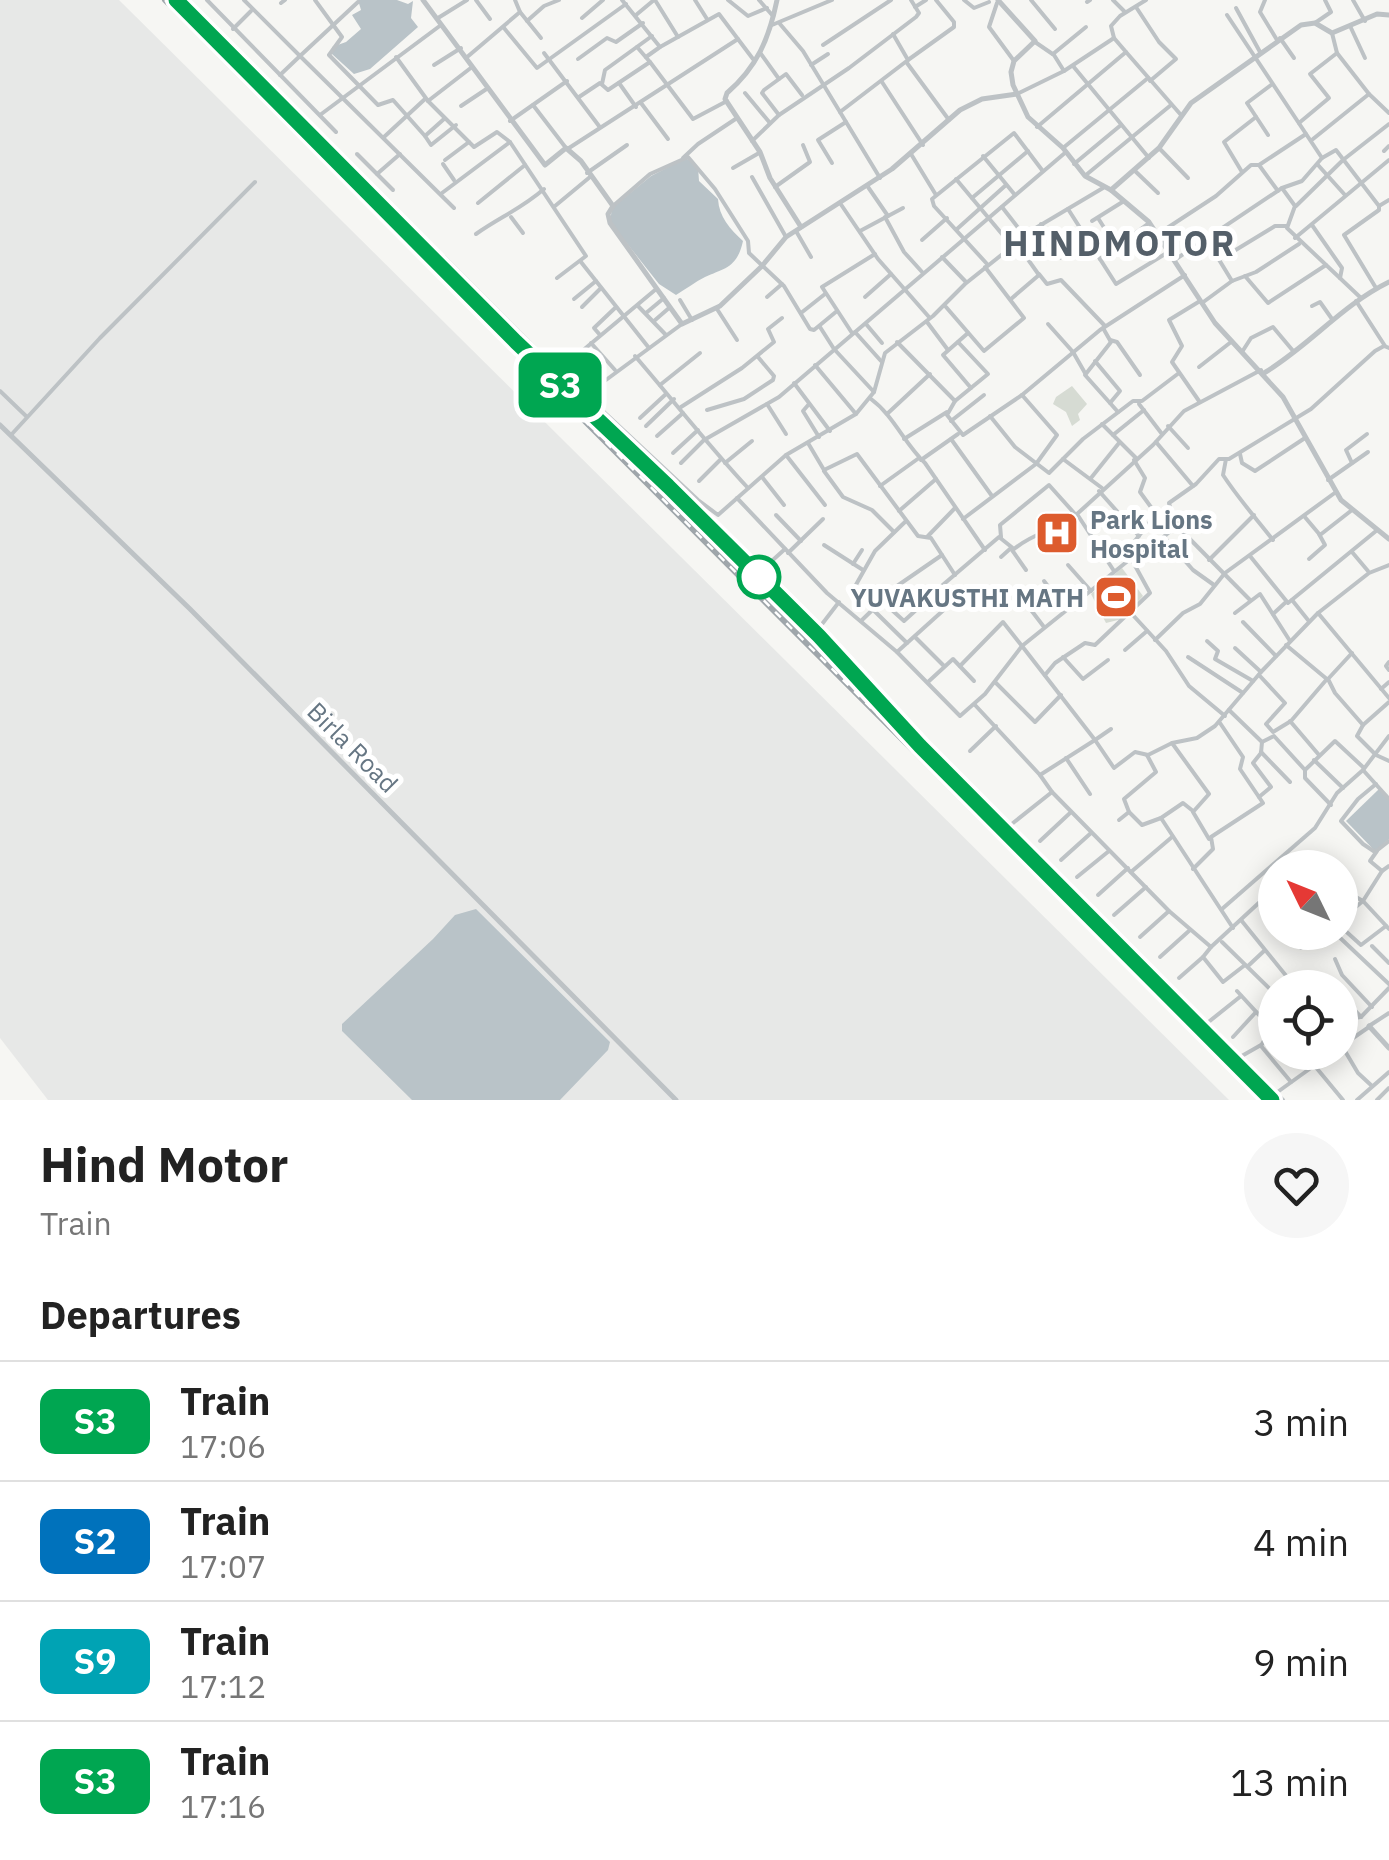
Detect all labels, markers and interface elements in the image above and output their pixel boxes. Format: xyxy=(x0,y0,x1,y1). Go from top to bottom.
district label: HINDMOTOR xyxy=(1003,220,1237,266)
line badge: S3 xyxy=(515,352,605,418)
text: S3 xyxy=(539,362,581,408)
place label: Park Lions Hospital xyxy=(1090,503,1213,565)
hospital icon: Park Lions Hospital xyxy=(1034,510,1080,556)
unlabelled marker xyxy=(738,556,780,598)
sports icon: YUVAKUSTHI MATH xyxy=(1093,574,1139,620)
place label: YUVAKUSTHI MATH xyxy=(851,581,1084,614)
street label: Birla Road xyxy=(301,695,405,799)
north arrow xyxy=(1258,850,1358,950)
map controls xyxy=(1258,850,1358,1070)
button: locate xyxy=(1258,970,1358,1070)
text: Hind Motor xyxy=(40,1133,288,1195)
button: heart xyxy=(1244,1133,1349,1238)
text: Train xyxy=(40,1202,112,1244)
text: Departures xyxy=(40,1290,241,1339)
text: Train xyxy=(180,1376,270,1425)
text: 3 min xyxy=(1253,1397,1349,1446)
text: S3 xyxy=(74,1398,116,1444)
text: 17:06 xyxy=(180,1425,266,1467)
text: Train xyxy=(180,1496,270,1545)
text: 4 min xyxy=(1253,1517,1349,1566)
text: S2 xyxy=(74,1518,116,1564)
text: 17:07 xyxy=(180,1545,266,1587)
text: Train xyxy=(180,1616,270,1665)
text: 9 min xyxy=(1253,1637,1349,1686)
text: S9 xyxy=(74,1638,116,1684)
text: 17:12 xyxy=(180,1665,266,1707)
text: Train xyxy=(180,1736,270,1785)
text: 13 min xyxy=(1230,1757,1349,1806)
text: S3 xyxy=(74,1758,116,1804)
text: 17:16 xyxy=(180,1785,266,1827)

